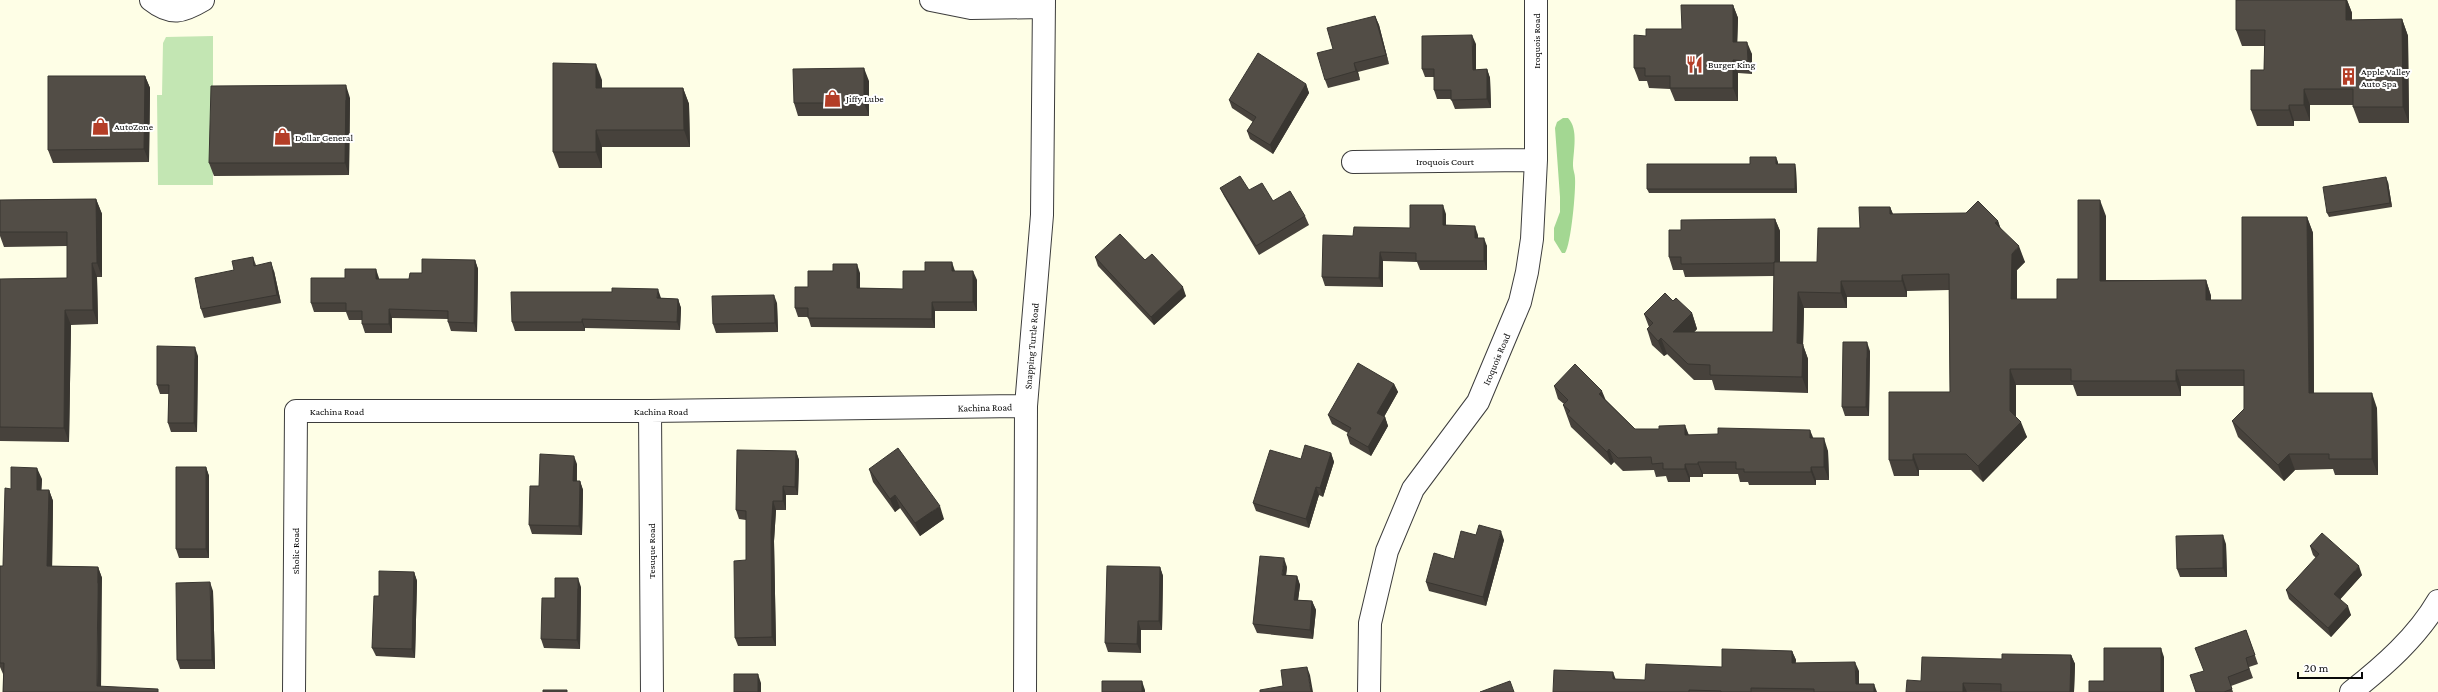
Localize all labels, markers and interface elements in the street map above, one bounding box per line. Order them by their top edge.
street label: Iroquois Road [1531,13,1542,69]
restaurant icon: Burger King [1685,54,1705,74]
place label: Burger King [1708,59,1755,70]
place label: Apple Valley Auto Spa [2361,66,2411,89]
building icon: Apple Valley Auto Spa [2338,67,2358,87]
shop icon: Jiffy Lube [823,88,843,108]
place label: Jiffy Lube [845,93,884,104]
shop icon: AutoZone [91,116,111,136]
place label: AutoZone [114,121,154,132]
shop icon: Dollar General [272,127,292,147]
place label: Dollar General [295,132,353,143]
street label: Iroquois Court [1416,156,1475,167]
street label: Snapping Turtle Road [1022,302,1041,390]
street label: Iroquois Road [1481,331,1513,387]
street label: Kachina Road [958,402,1013,413]
street label: Kachina Road [310,406,365,417]
street label: Kachina Road [634,406,689,417]
street label: Tesuque Road [646,522,657,579]
street label: Sholic Road [290,527,301,574]
scale bar [2298,654,2362,680]
text: 20 m [2304,661,2329,675]

